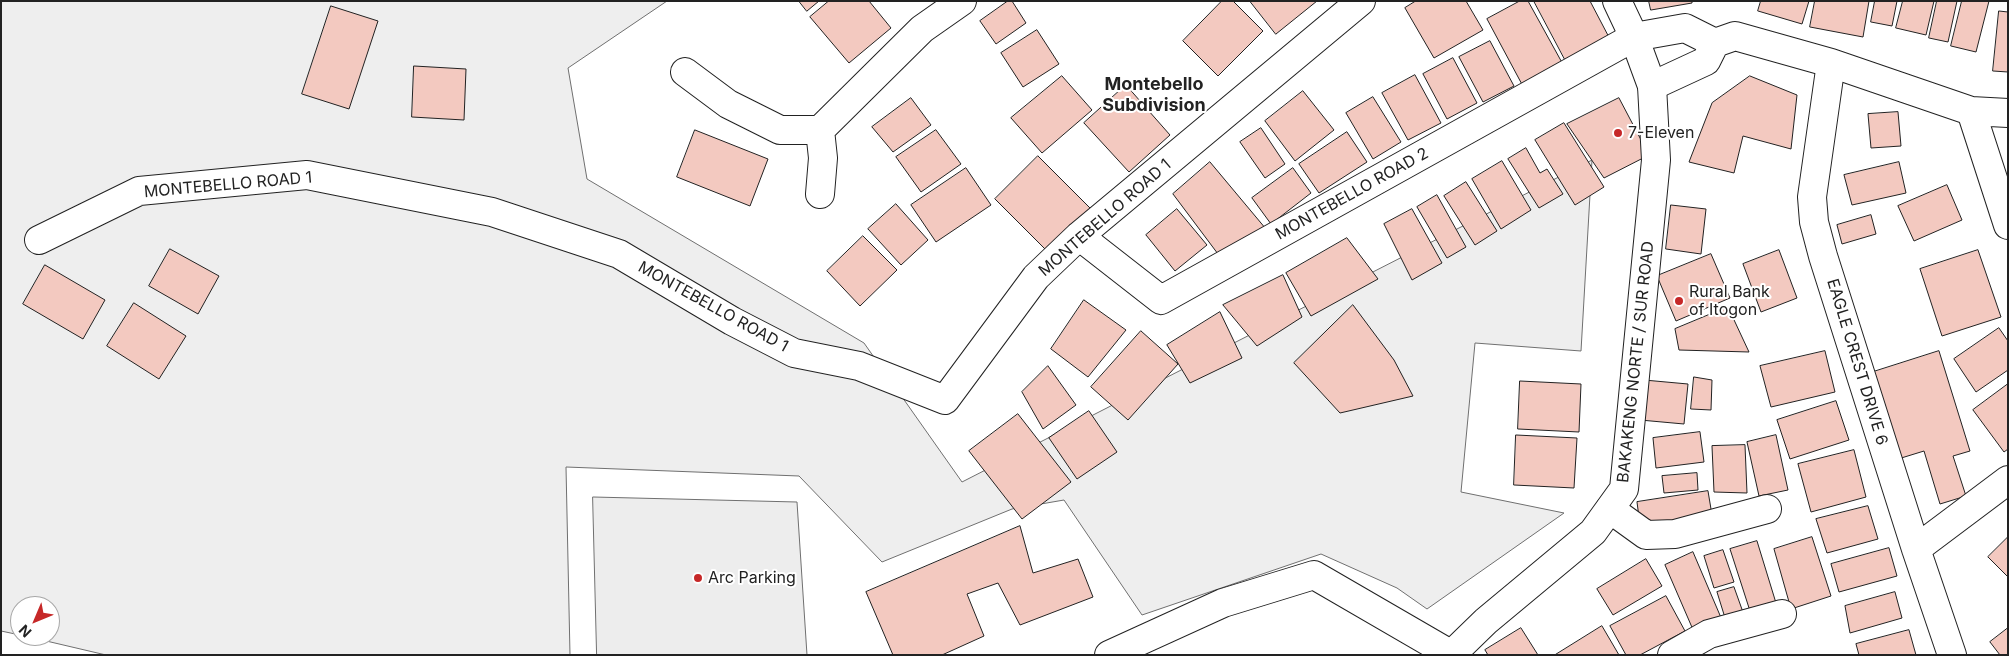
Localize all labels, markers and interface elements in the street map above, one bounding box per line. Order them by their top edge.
district label: Montebello Subdivision [1102,74,1206,116]
place label: 7-Eleven [1628,123,1694,143]
marker: 7-Eleven [1612,127,1624,139]
street label: MONTEBELLO ROAD 2 [1272,144,1432,244]
street label: MONTEBELLO ROAD 1 [1035,155,1175,281]
street label: MONTEBELLO ROAD 1 [143,168,313,202]
street label: BAKAKENG NORTE / SUR ROAD [1614,240,1658,484]
street label: MONTEBELLO ROAD 1 [635,258,791,356]
street label: EAGLE CREST DRIVE 6 [1823,276,1891,448]
place label: Rural Bank of Itogon [1689,282,1770,320]
marker: Rural Bank of Itogon [1673,295,1685,307]
place label: Arc Parking [708,568,796,588]
marker: Arc Parking [692,572,704,584]
north arrow [10,596,60,646]
text: N [15,621,35,641]

